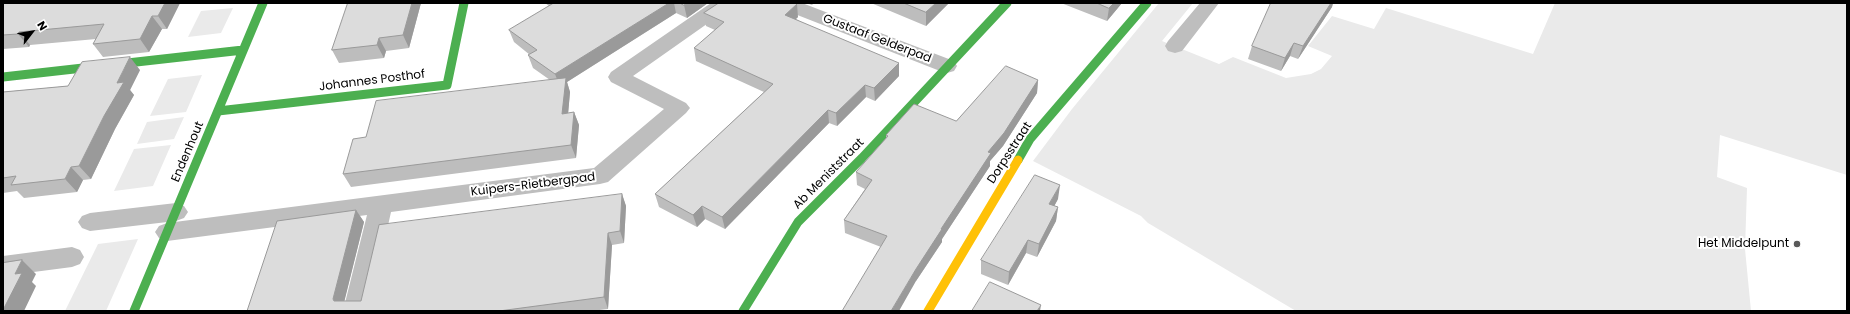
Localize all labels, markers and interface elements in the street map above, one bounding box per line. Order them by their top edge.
north arrow [12,12,52,52]
street label: Gustaaf Gelderpad [821,12,933,66]
text: N [33,18,51,33]
street label: Johannes Posthof [318,67,426,95]
street label: Dorpsstraat [985,119,1035,187]
street label: Endenhout [169,120,207,184]
street label: Ab Meniststraat [791,136,867,212]
street label: Kuipers-Rietbergpad [470,170,596,200]
place label: Het Middelpunt [1698,237,1789,251]
marker: Het Middelpunt [1792,239,1802,249]

